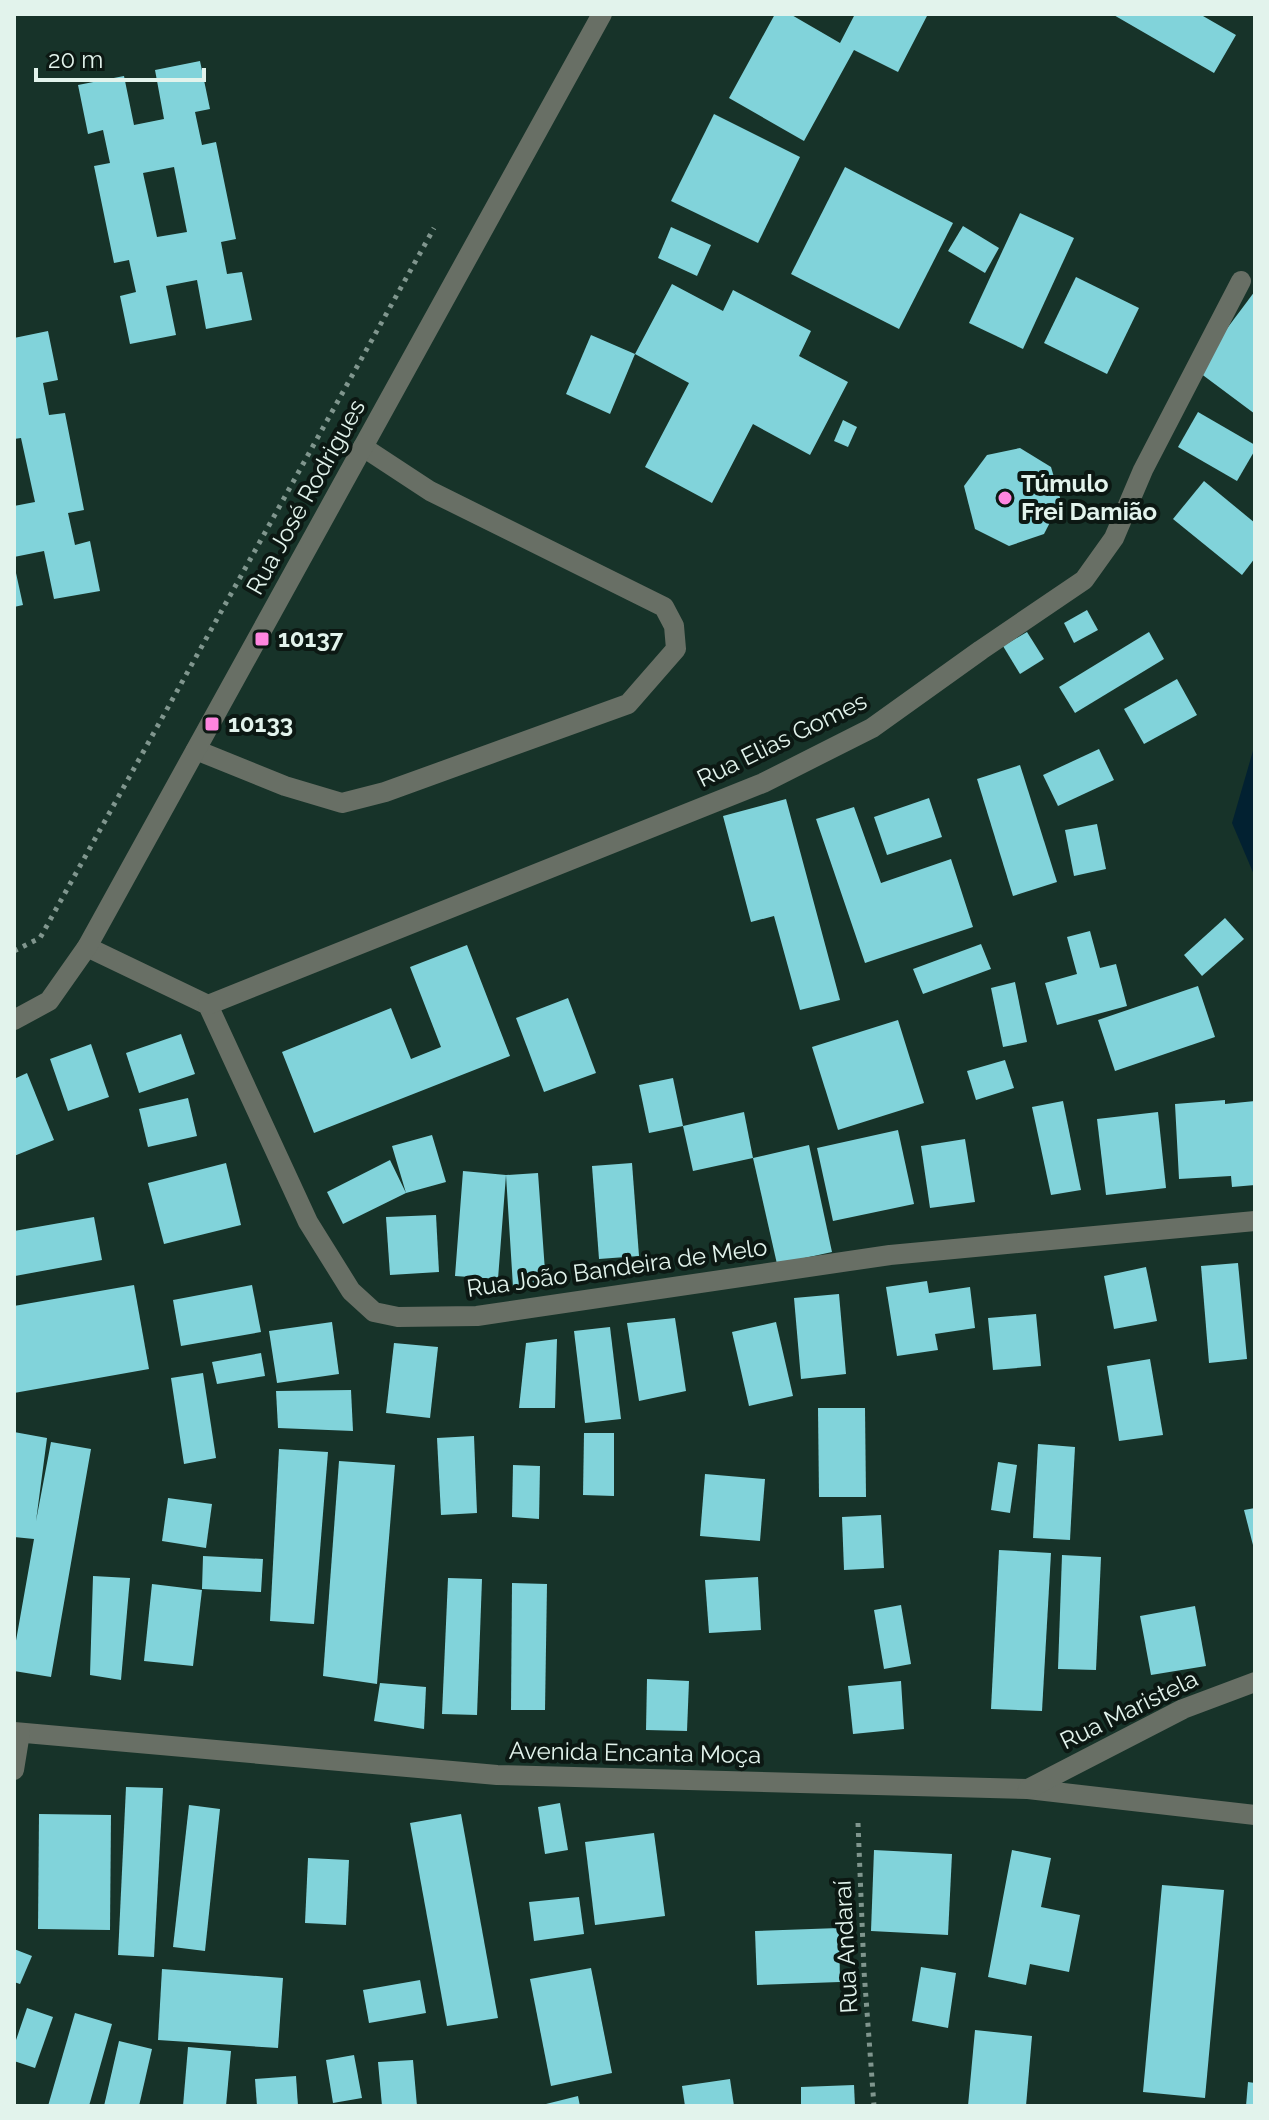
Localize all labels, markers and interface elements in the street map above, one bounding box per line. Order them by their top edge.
scale bar [36,32,204,82]
text: 20 m [48,45,103,74]
street label: Rua José Rodrigues [240,394,371,599]
place label: Túmulo Frei Damião [1021,469,1157,526]
marker: Túmulo Frei Damião [996,489,1014,507]
place label: 10137 [278,624,344,653]
marker: 10137 [253,630,271,648]
street label: Rua Elias Gomes [692,686,871,793]
place label: 10133 [228,709,293,738]
marker: 10133 [203,715,221,733]
street label: Rua João Bandeira de Melo [465,1232,769,1303]
street label: Rua Maristela [1055,1664,1202,1755]
street label: Avenida Encanta Moça [509,1736,761,1769]
street label: Rua Andaraí [827,1879,863,2014]

